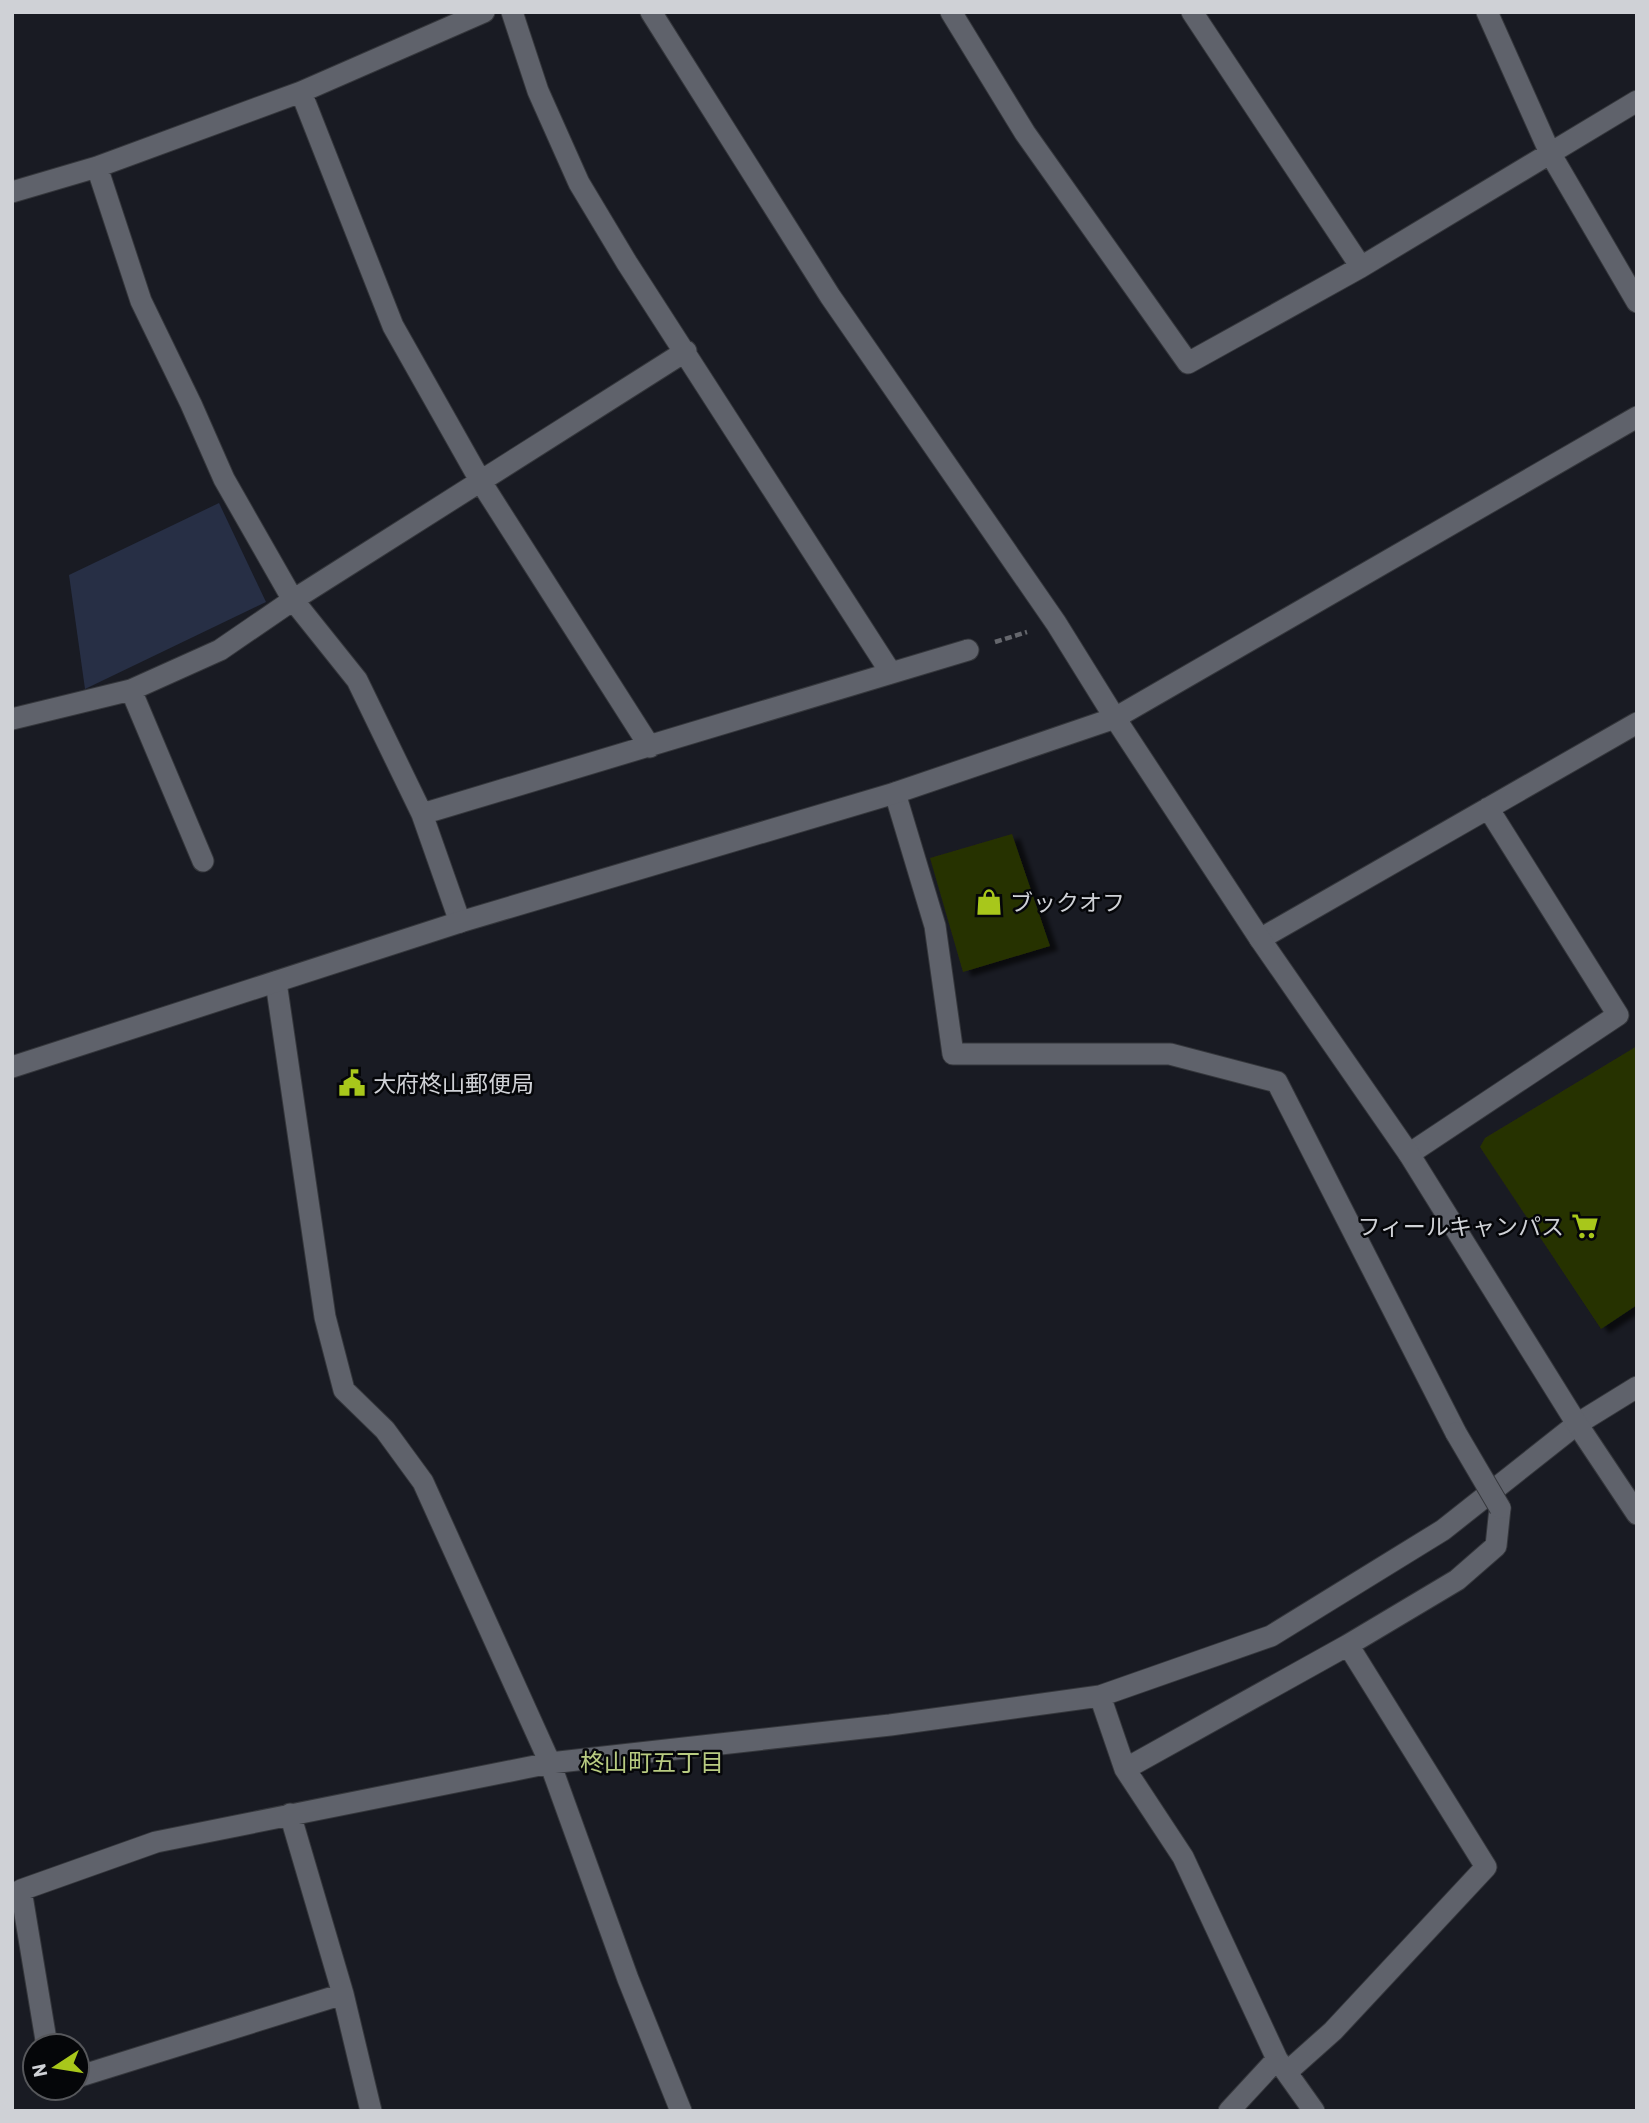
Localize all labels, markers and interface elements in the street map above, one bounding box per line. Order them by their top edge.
shop icon: ブックオフ [974,887,1004,917]
place label: ブックオフ [1010,888,1125,916]
public building icon: 大府柊山郵便局 [337,1068,367,1098]
place label: 大府柊山郵便局 [373,1069,534,1097]
supermarket icon: フィールキャンパス [1570,1211,1600,1241]
place label: フィールキャンパス [1357,1212,1564,1240]
district label: 柊山町五丁目 [580,1747,724,1776]
north arrow [21,2032,91,2102]
text: N [26,2062,51,2079]

